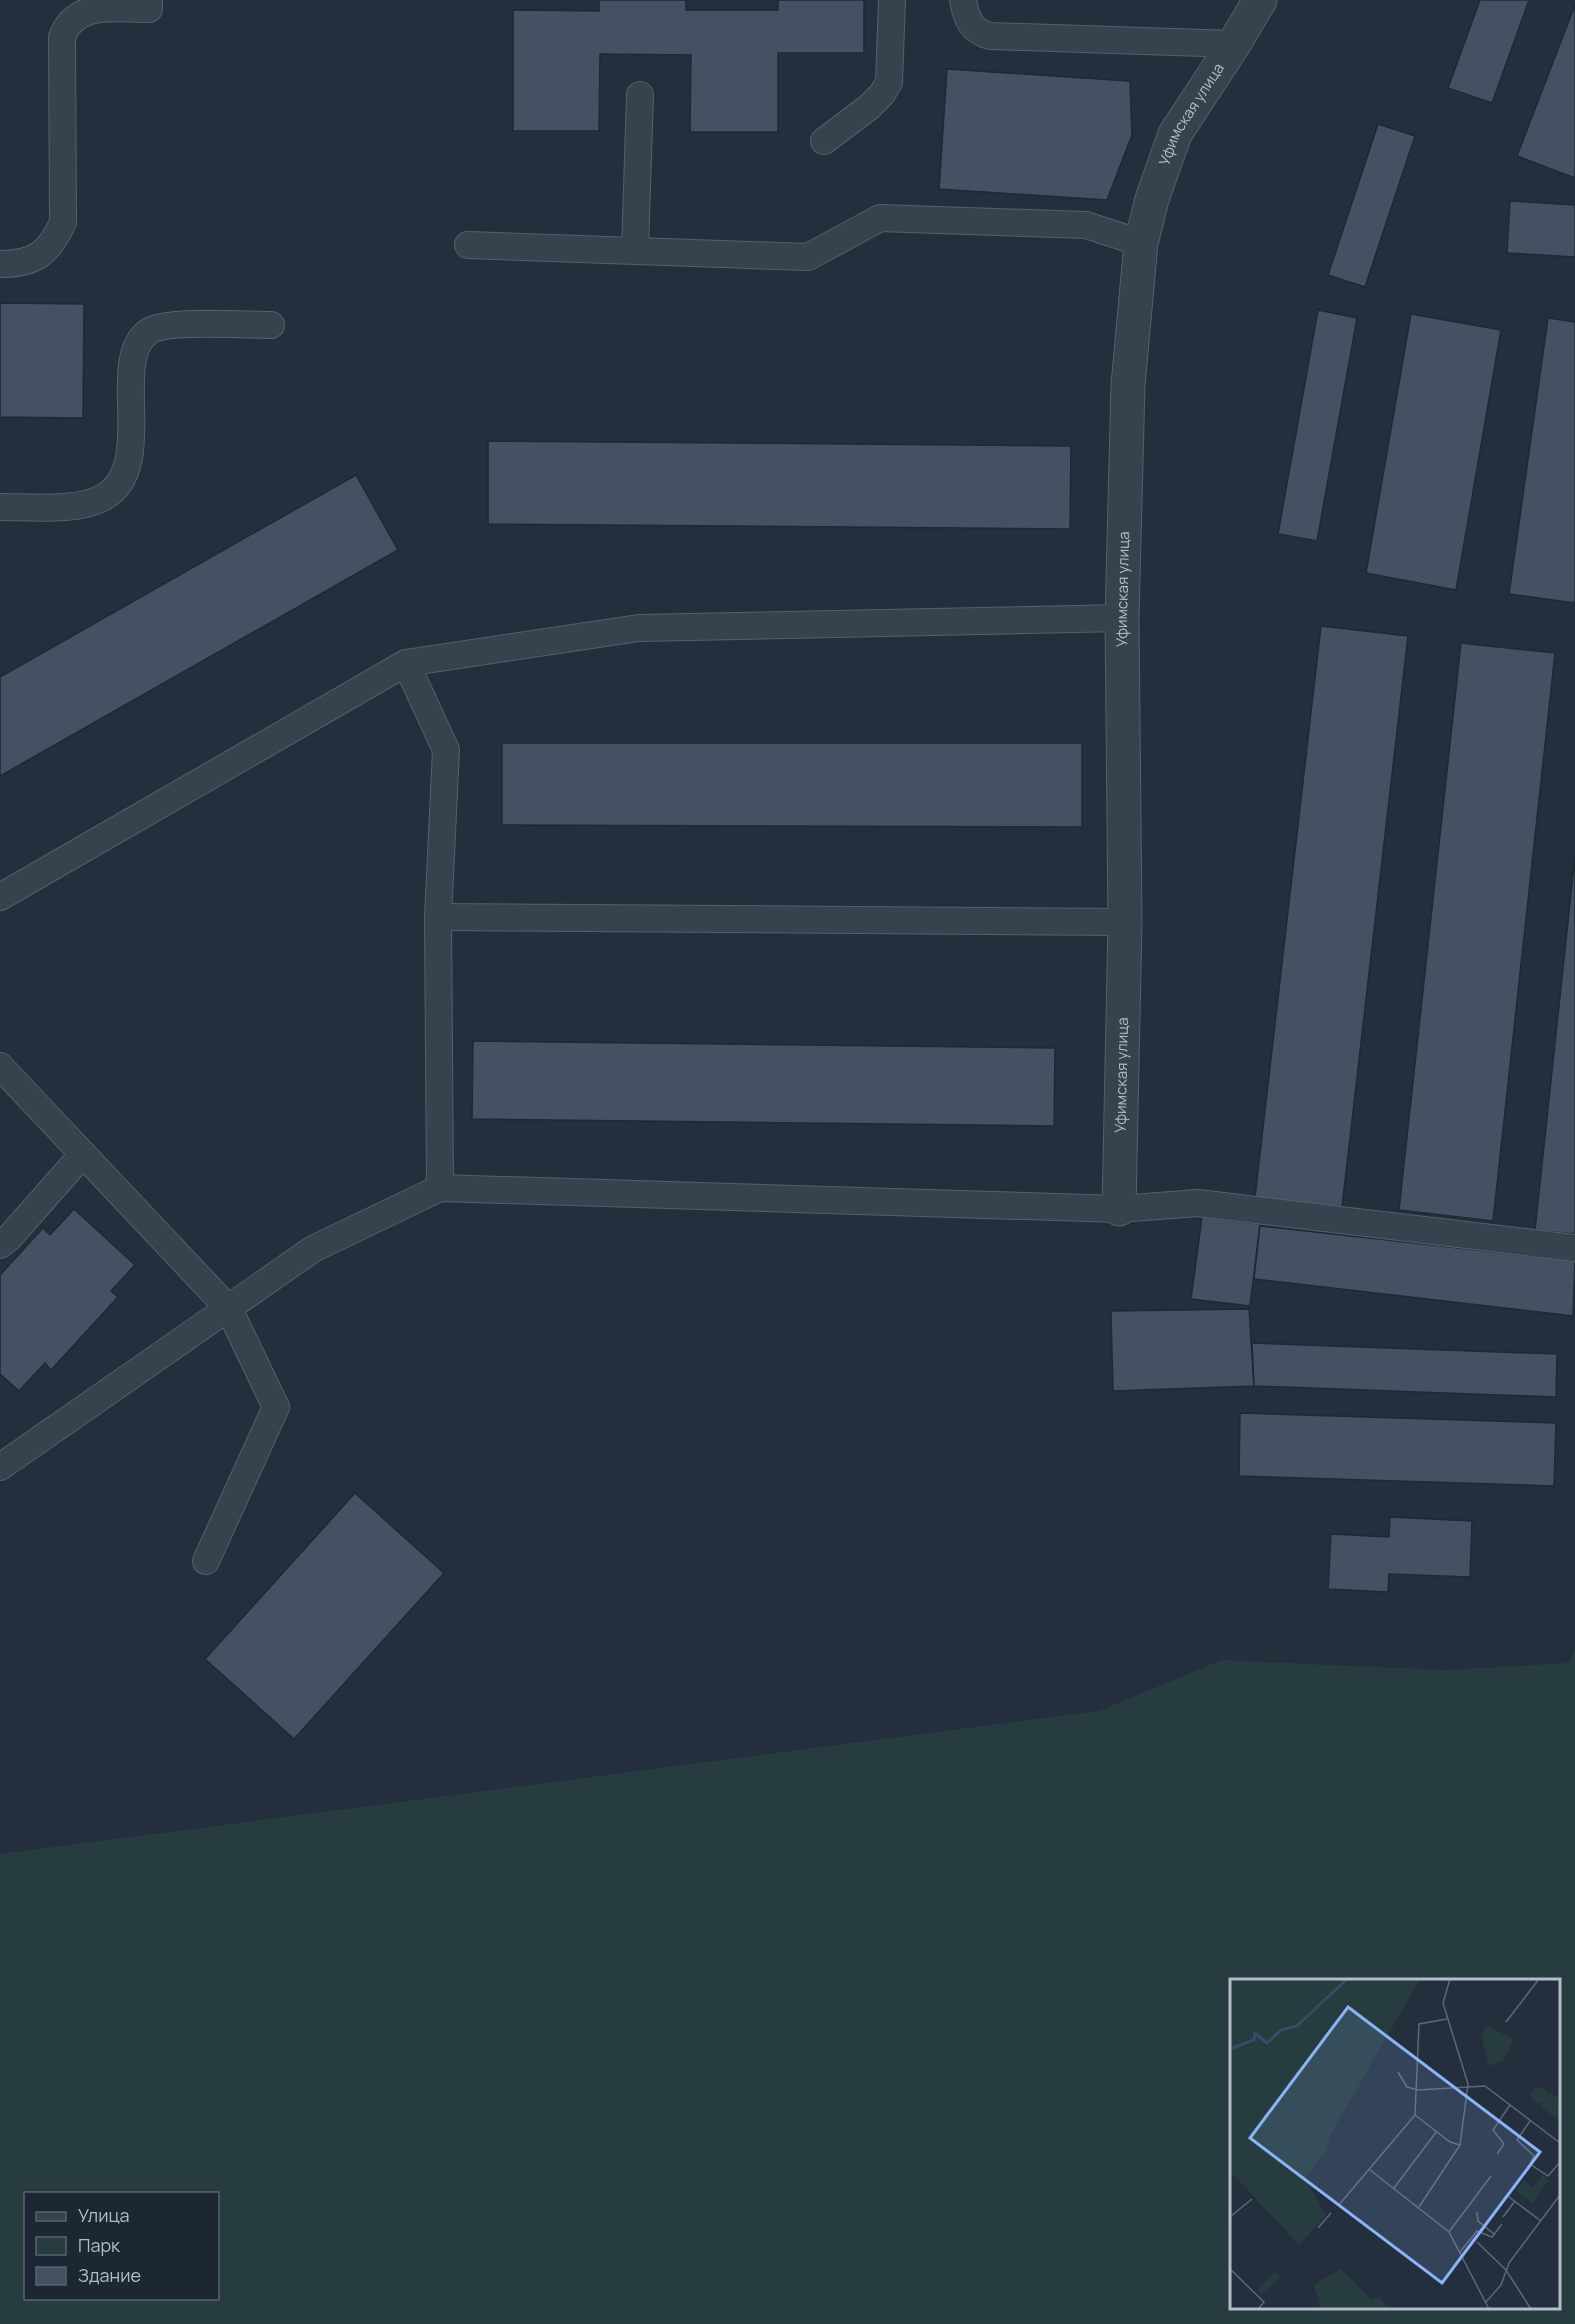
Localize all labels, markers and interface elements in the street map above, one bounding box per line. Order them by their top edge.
street label: Уфимская улица [1154,59,1229,168]
street label: Уфимская улица [1111,531,1134,647]
street label: Уфимская улица [1110,1017,1133,1133]
inset map [1230,1979,1560,2309]
legend [24,2192,219,2300]
text: Улица [78,2203,130,2227]
text: Парк [78,2233,121,2257]
text: Здание [78,2263,141,2287]

